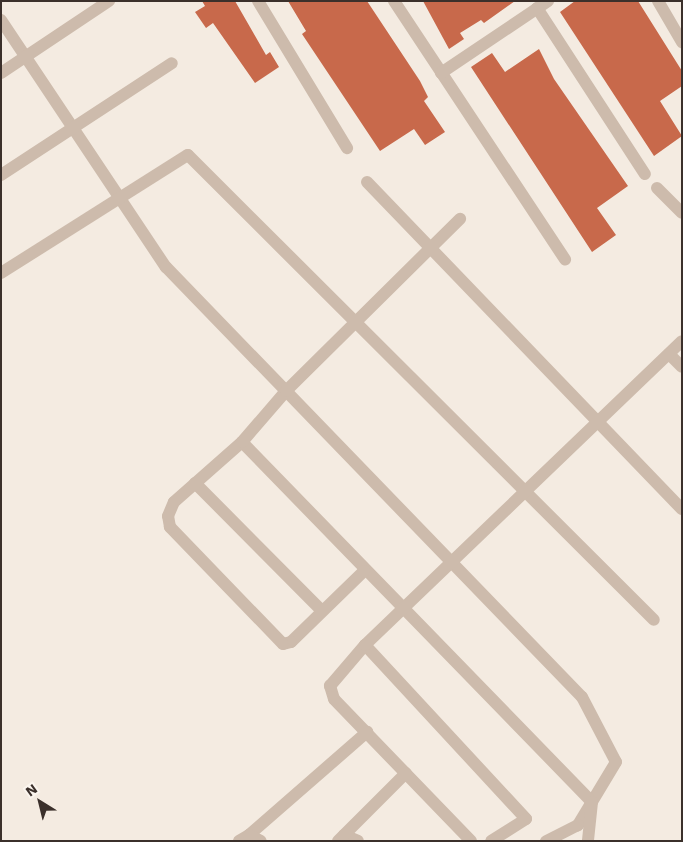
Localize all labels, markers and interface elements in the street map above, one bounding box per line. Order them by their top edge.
north arrow [15,777,65,827]
text: N [22,780,40,799]

